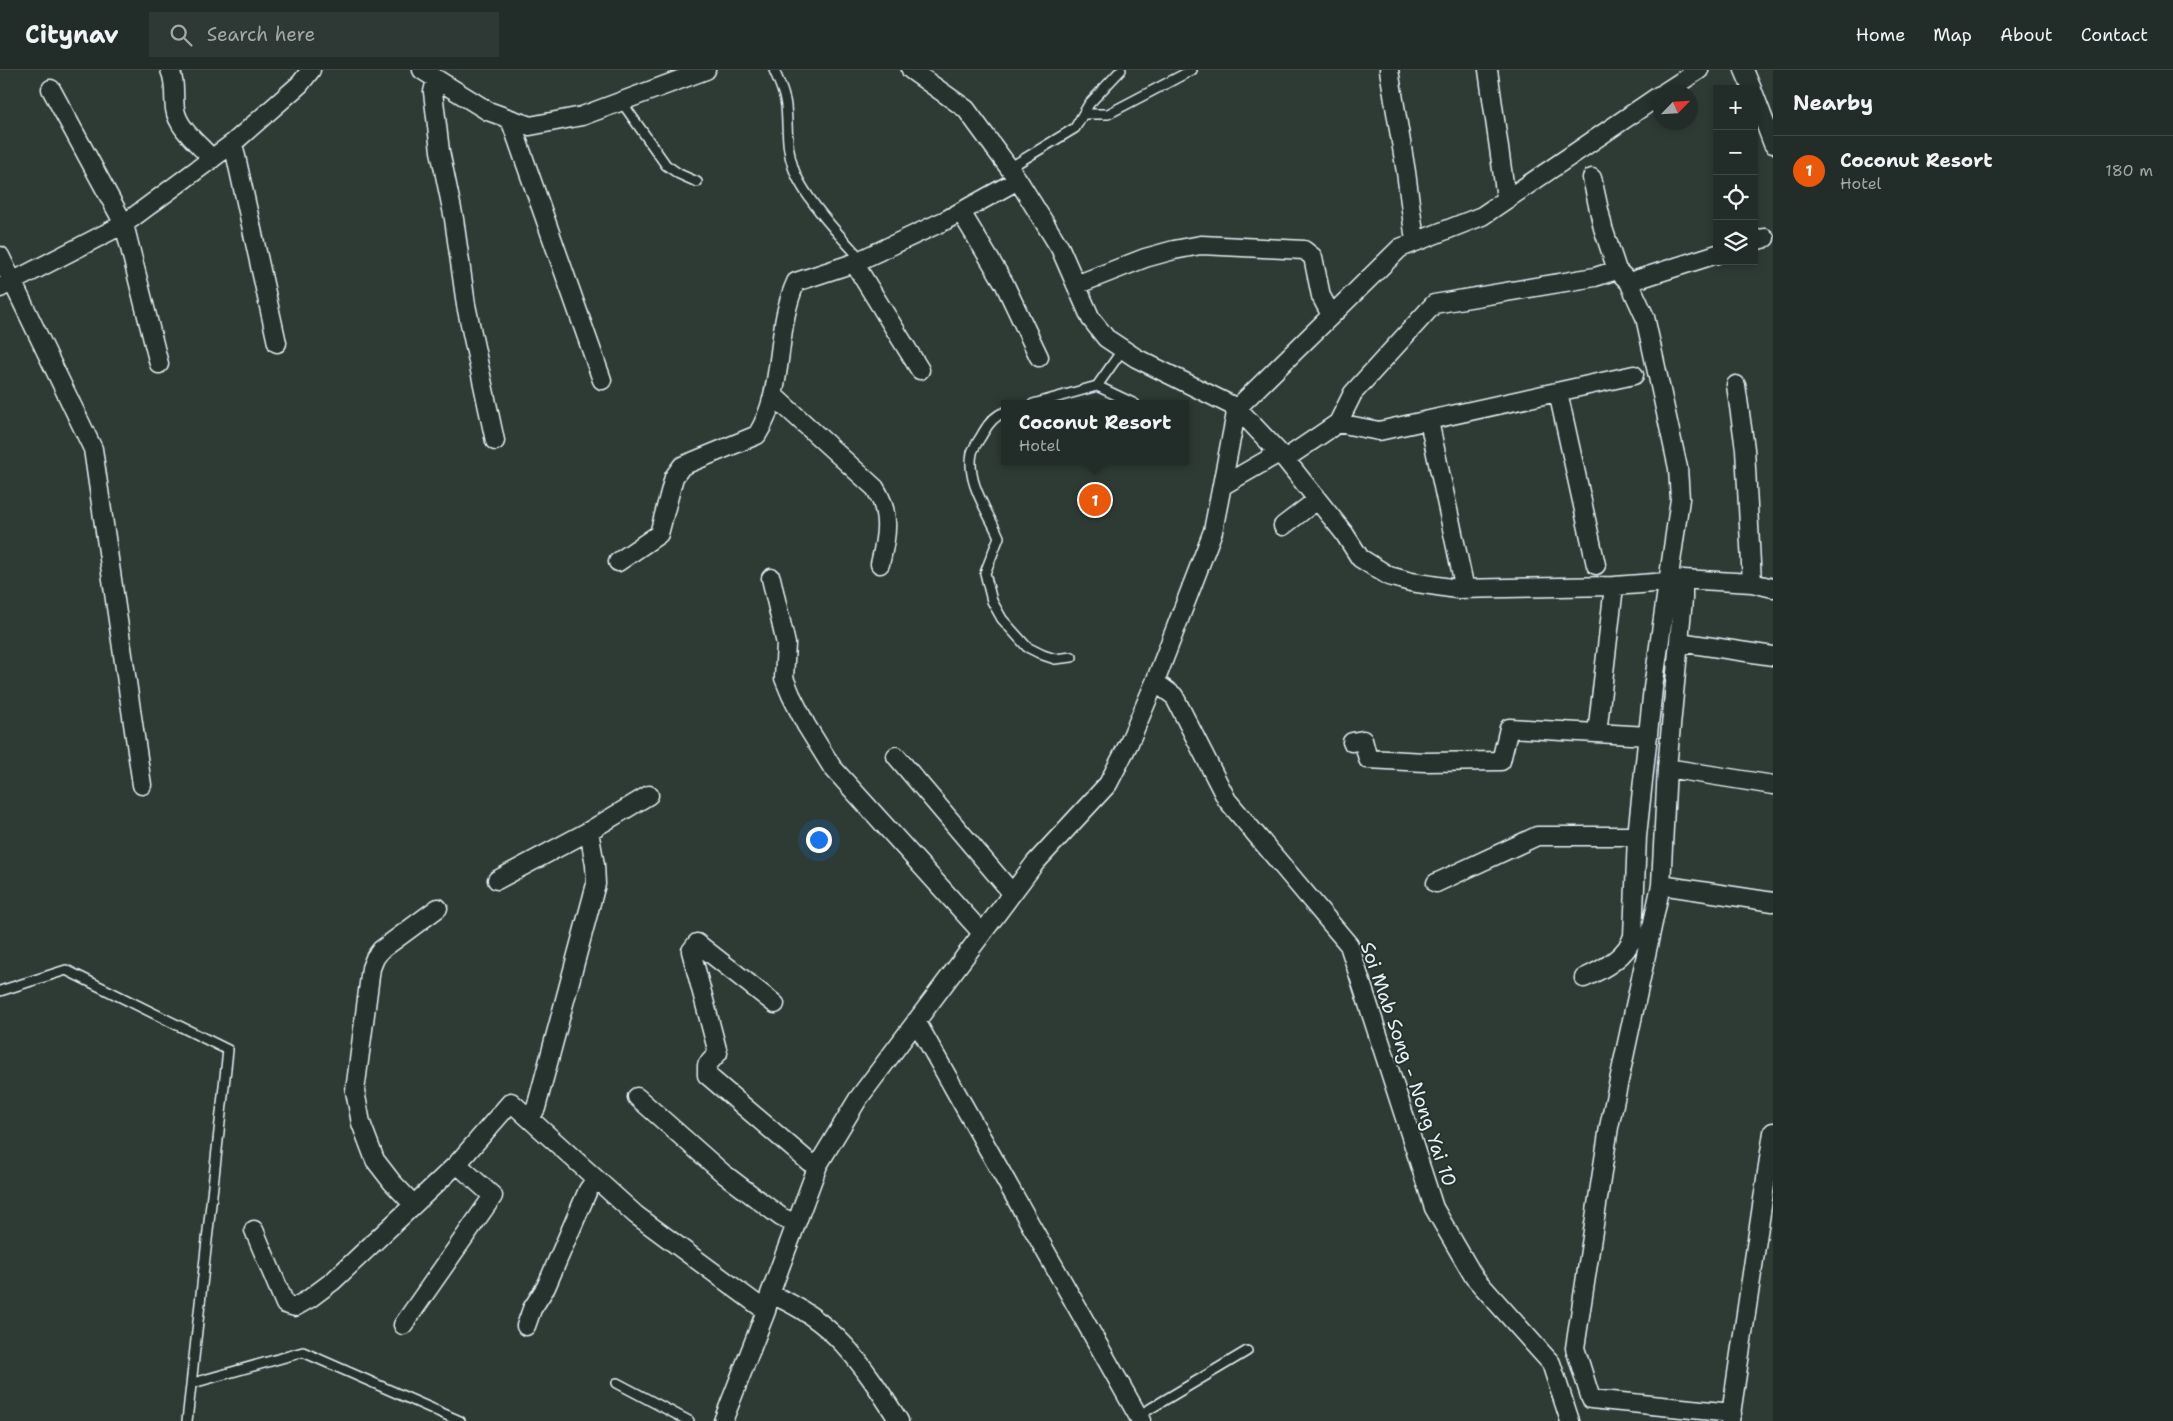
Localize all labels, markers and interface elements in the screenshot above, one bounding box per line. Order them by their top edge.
search box [149,12,499,57]
text: Citynav [25,19,119,51]
icon: search [167,21,195,49]
text: Search here [207,22,315,47]
text: Home [1856,23,1905,47]
text: Map [1933,23,1972,47]
text: About [2000,23,2053,47]
text: Contact [2081,23,2148,47]
north arrow [1653,85,1698,130]
map controls [1713,85,1758,265]
button: + [1713,85,1758,130]
text: Nearby [1793,89,1873,117]
button: − [1713,130,1758,175]
text: Coconut Resort [1840,148,1992,173]
text: 1 [1805,160,1813,181]
text: 180 m [2105,160,2153,181]
text: Hotel [1840,173,1881,194]
button: locate [1713,175,1758,220]
button: layers [1713,220,1758,265]
popup [1001,400,1189,465]
text: Coconut Resort [1019,410,1171,435]
text: Hotel [1019,435,1060,456]
pin: 1 [1079,481,1111,519]
your location [806,827,832,853]
street label: Soi Mab Song - Nong Yai 10 [1355,939,1462,1190]

